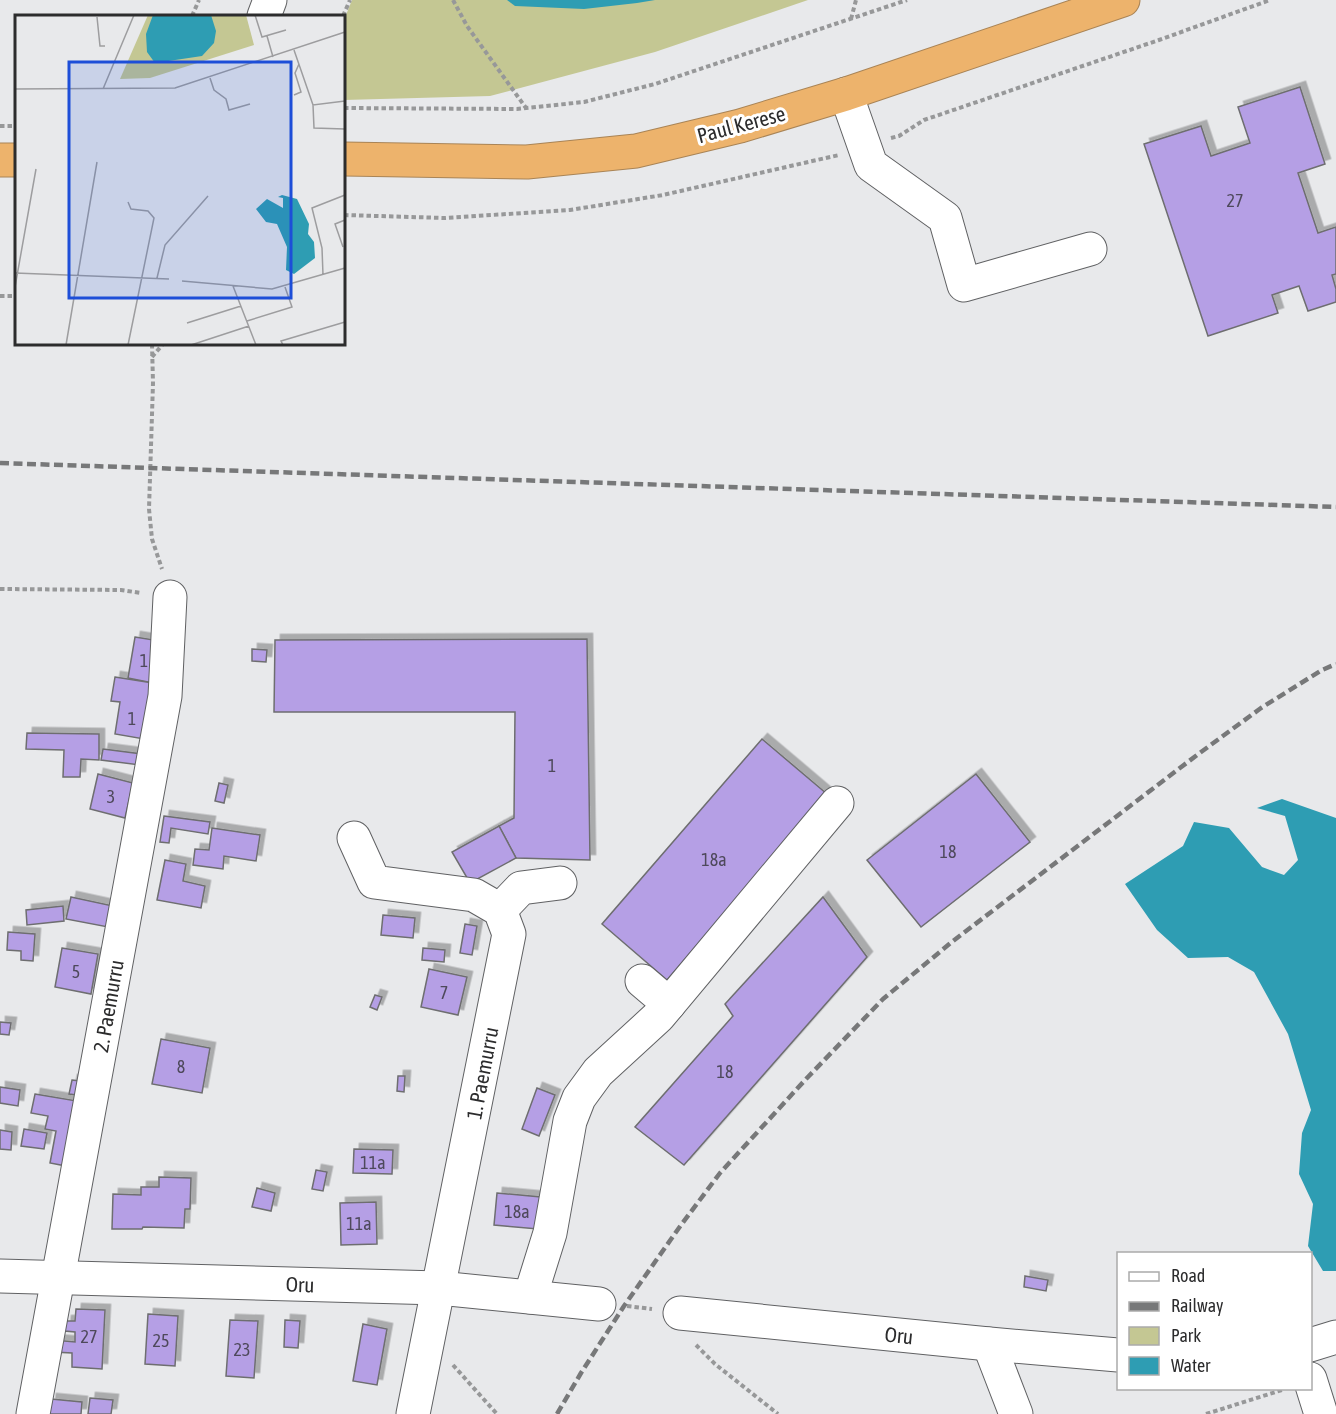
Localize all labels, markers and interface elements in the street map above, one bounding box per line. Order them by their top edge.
inset map [15,15,345,345]
street label: Paul Kerese [694,101,788,147]
house number: 27 [1227,190,1243,211]
house number: 1 [140,650,148,671]
house number: 1 [128,708,136,729]
house number: 1 [548,755,556,776]
house number: 3 [107,786,115,807]
house number: 18 [940,841,956,862]
house number: 18a [701,849,727,870]
street label: 2. Paemurru [88,958,128,1054]
house number: 5 [72,961,80,982]
house number: 7 [440,982,448,1003]
street label: 1. Paemurru [461,1025,503,1121]
house number: 8 [177,1056,185,1077]
house number: 18 [717,1061,733,1082]
house number: 11a [360,1152,386,1173]
house number: 18a [504,1201,530,1222]
house number: 11a [346,1213,372,1234]
legend [1117,1252,1312,1390]
text: Road [1171,1265,1205,1286]
street label: Oru [285,1272,315,1296]
text: Railway [1171,1295,1223,1316]
street label: Oru [884,1322,914,1348]
text: Park [1171,1325,1201,1346]
house number: 27 [81,1326,97,1347]
house number: 25 [153,1330,169,1351]
house number: 23 [234,1339,250,1360]
text: Water [1171,1355,1211,1376]

